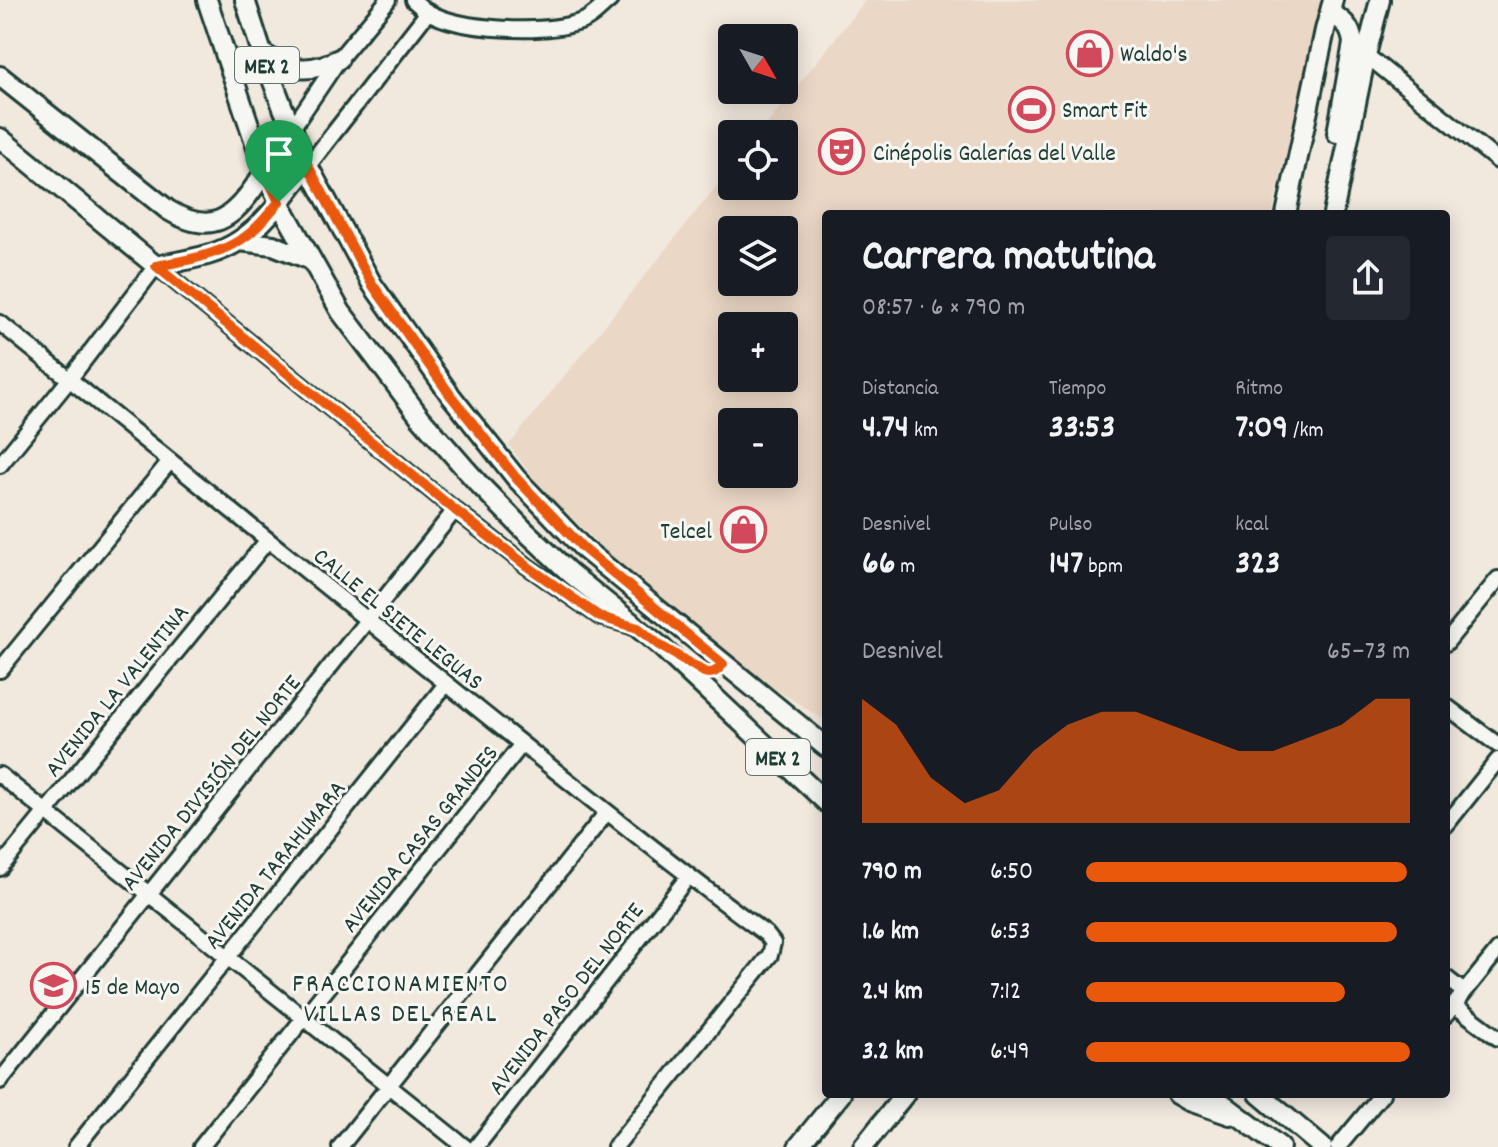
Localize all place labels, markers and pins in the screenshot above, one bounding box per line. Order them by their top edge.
shop icon: Waldo's [1065,29,1113,77]
place label: Waldo's [1120,39,1188,73]
sports icon: Smart Fit [1007,85,1055,133]
place label: Smart Fit [1062,95,1148,129]
pin [245,120,313,202]
theatre icon: Cinépolis Galerías del Valle [818,128,866,176]
place label: Cinépolis Galerías del Valle [873,138,1116,172]
shop icon: Telcel [719,506,767,554]
place label: Telcel [660,516,712,550]
school or university icon: 15 de Mayo [30,962,78,1010]
place label: 15 de Mayo [85,972,180,1006]

